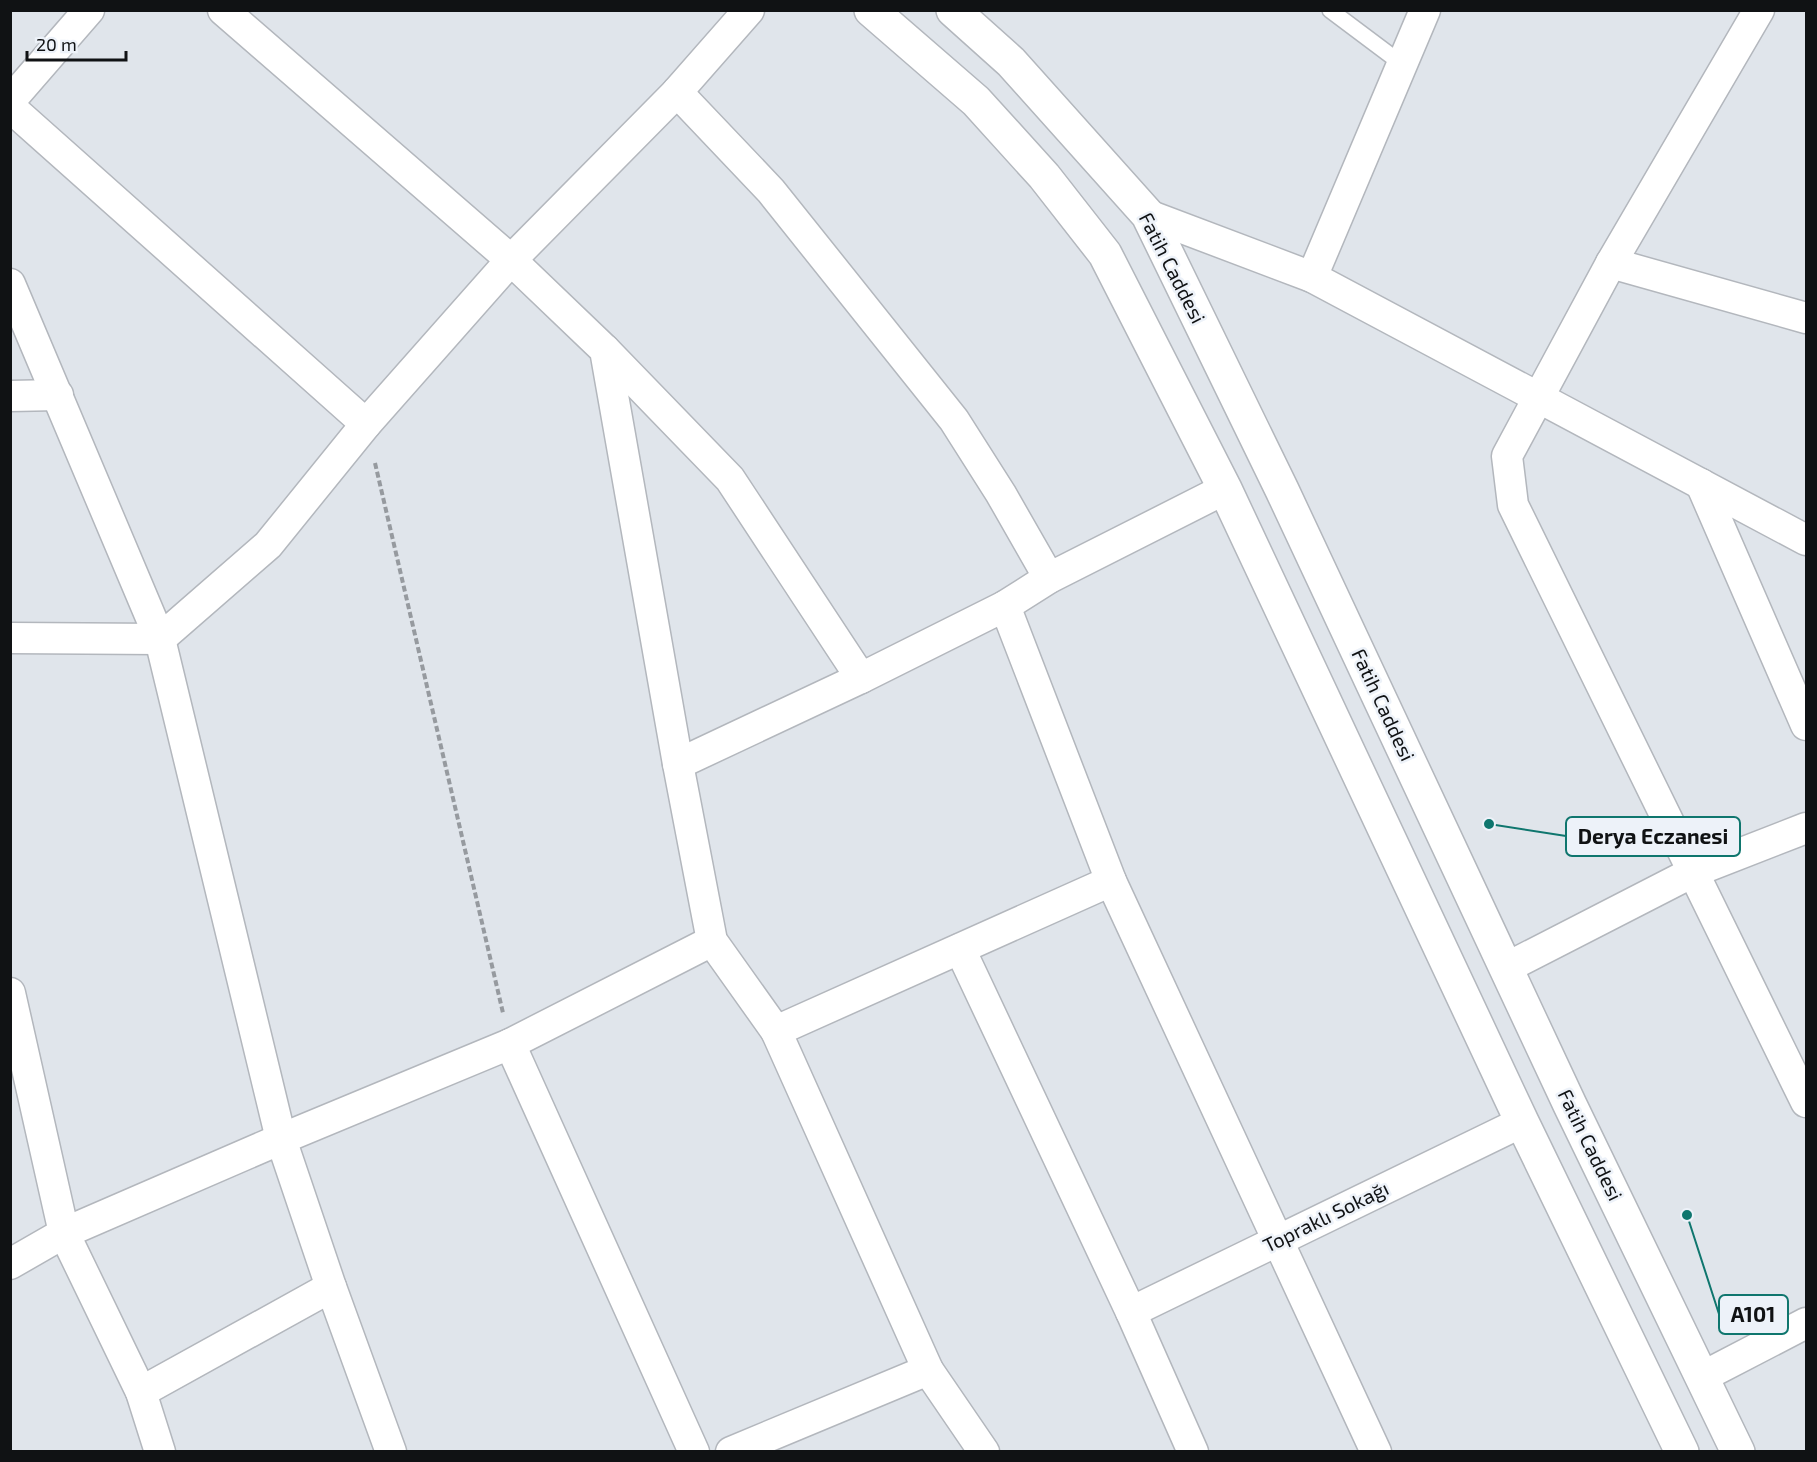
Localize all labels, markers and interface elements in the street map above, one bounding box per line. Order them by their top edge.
scale bar [27,24,126,62]
text: 20 m [36,33,77,55]
street label: Fatih Caddesi [1135,208,1211,327]
street label: Fatih Caddesi [1347,645,1420,765]
callout: Derya Eczanesi [1566,817,1740,856]
text: Derya Eczanesi [1578,823,1728,849]
street label: Fatih Caddesi [1554,1085,1628,1204]
street label: Topraklı Sokağı [1259,1175,1392,1257]
callout: A101 [1719,1295,1788,1334]
text: A101 [1731,1301,1775,1326]

